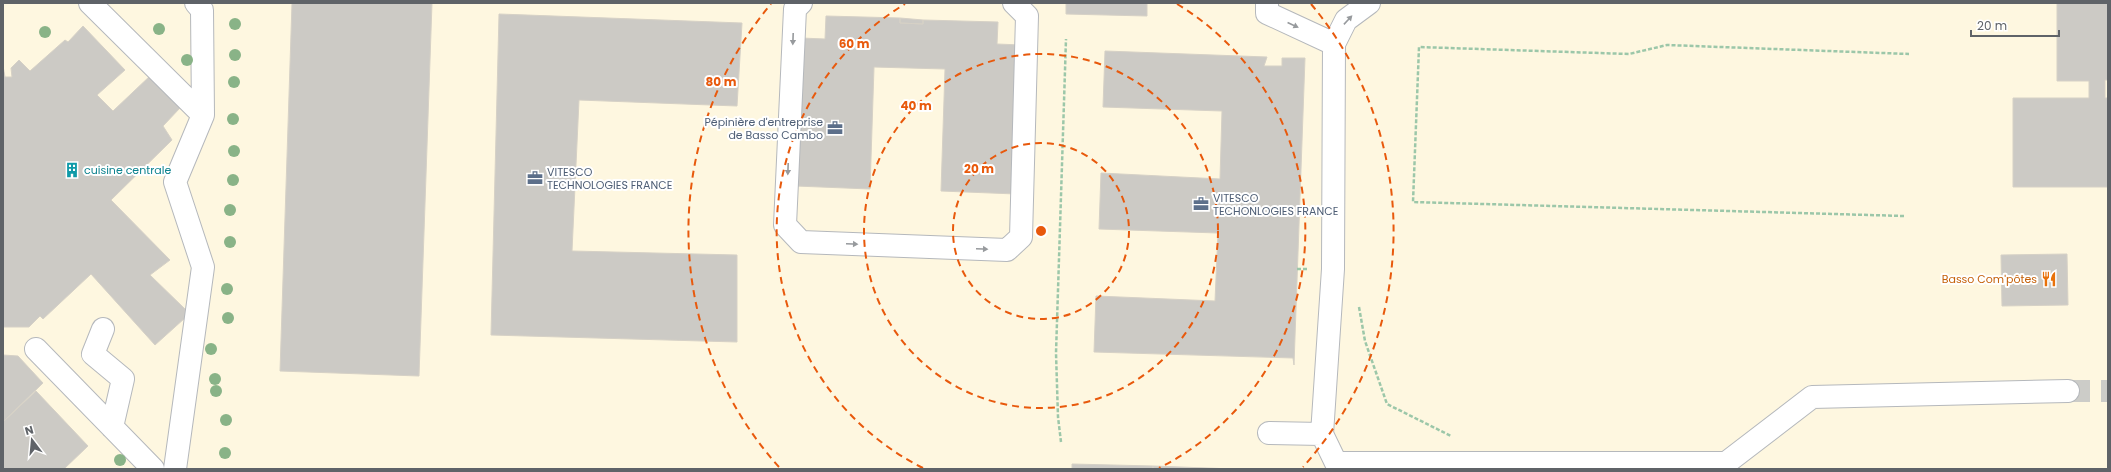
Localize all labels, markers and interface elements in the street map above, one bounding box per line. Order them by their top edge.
scale bar [1971,12,2059,38]
one-way arrow [1343,15,1352,25]
text: 20 m [1977,17,2007,34]
one-way arrow [1288,22,1299,28]
one-way arrow [790,33,797,45]
text: 60 m [839,35,870,52]
text: 80 m [706,73,737,90]
text: 40 m [900,97,932,114]
place label: Pépinière d'entreprise de Basso Cambo [704,114,823,143]
office icon: Pépinière d'entreprise de Basso Cambo [826,119,844,137]
text: 20 m [964,160,994,177]
building icon: cuisine centrale [63,161,81,179]
place label: cuisine centrale [84,162,171,178]
one-way arrow [784,163,791,175]
place label: VITESCO TECHNOLOGIES FRANCE [547,164,672,193]
office icon: VITESCO TECHNOLOGIES FRANCE [526,169,544,187]
place label: VITESCO TECHONLOGIES FRANCE [1213,190,1338,219]
office icon: VITESCO TECHONLOGIES FRANCE [1192,195,1210,213]
centre of rings [1034,224,1048,238]
one-way arrow [846,240,858,247]
one-way arrow [976,246,989,252]
restaurant icon: Basso Com'pôtes [2040,270,2058,288]
place label: Basso Com'pôtes [1942,271,2037,287]
north arrow [12,420,52,460]
text: N [23,422,35,439]

